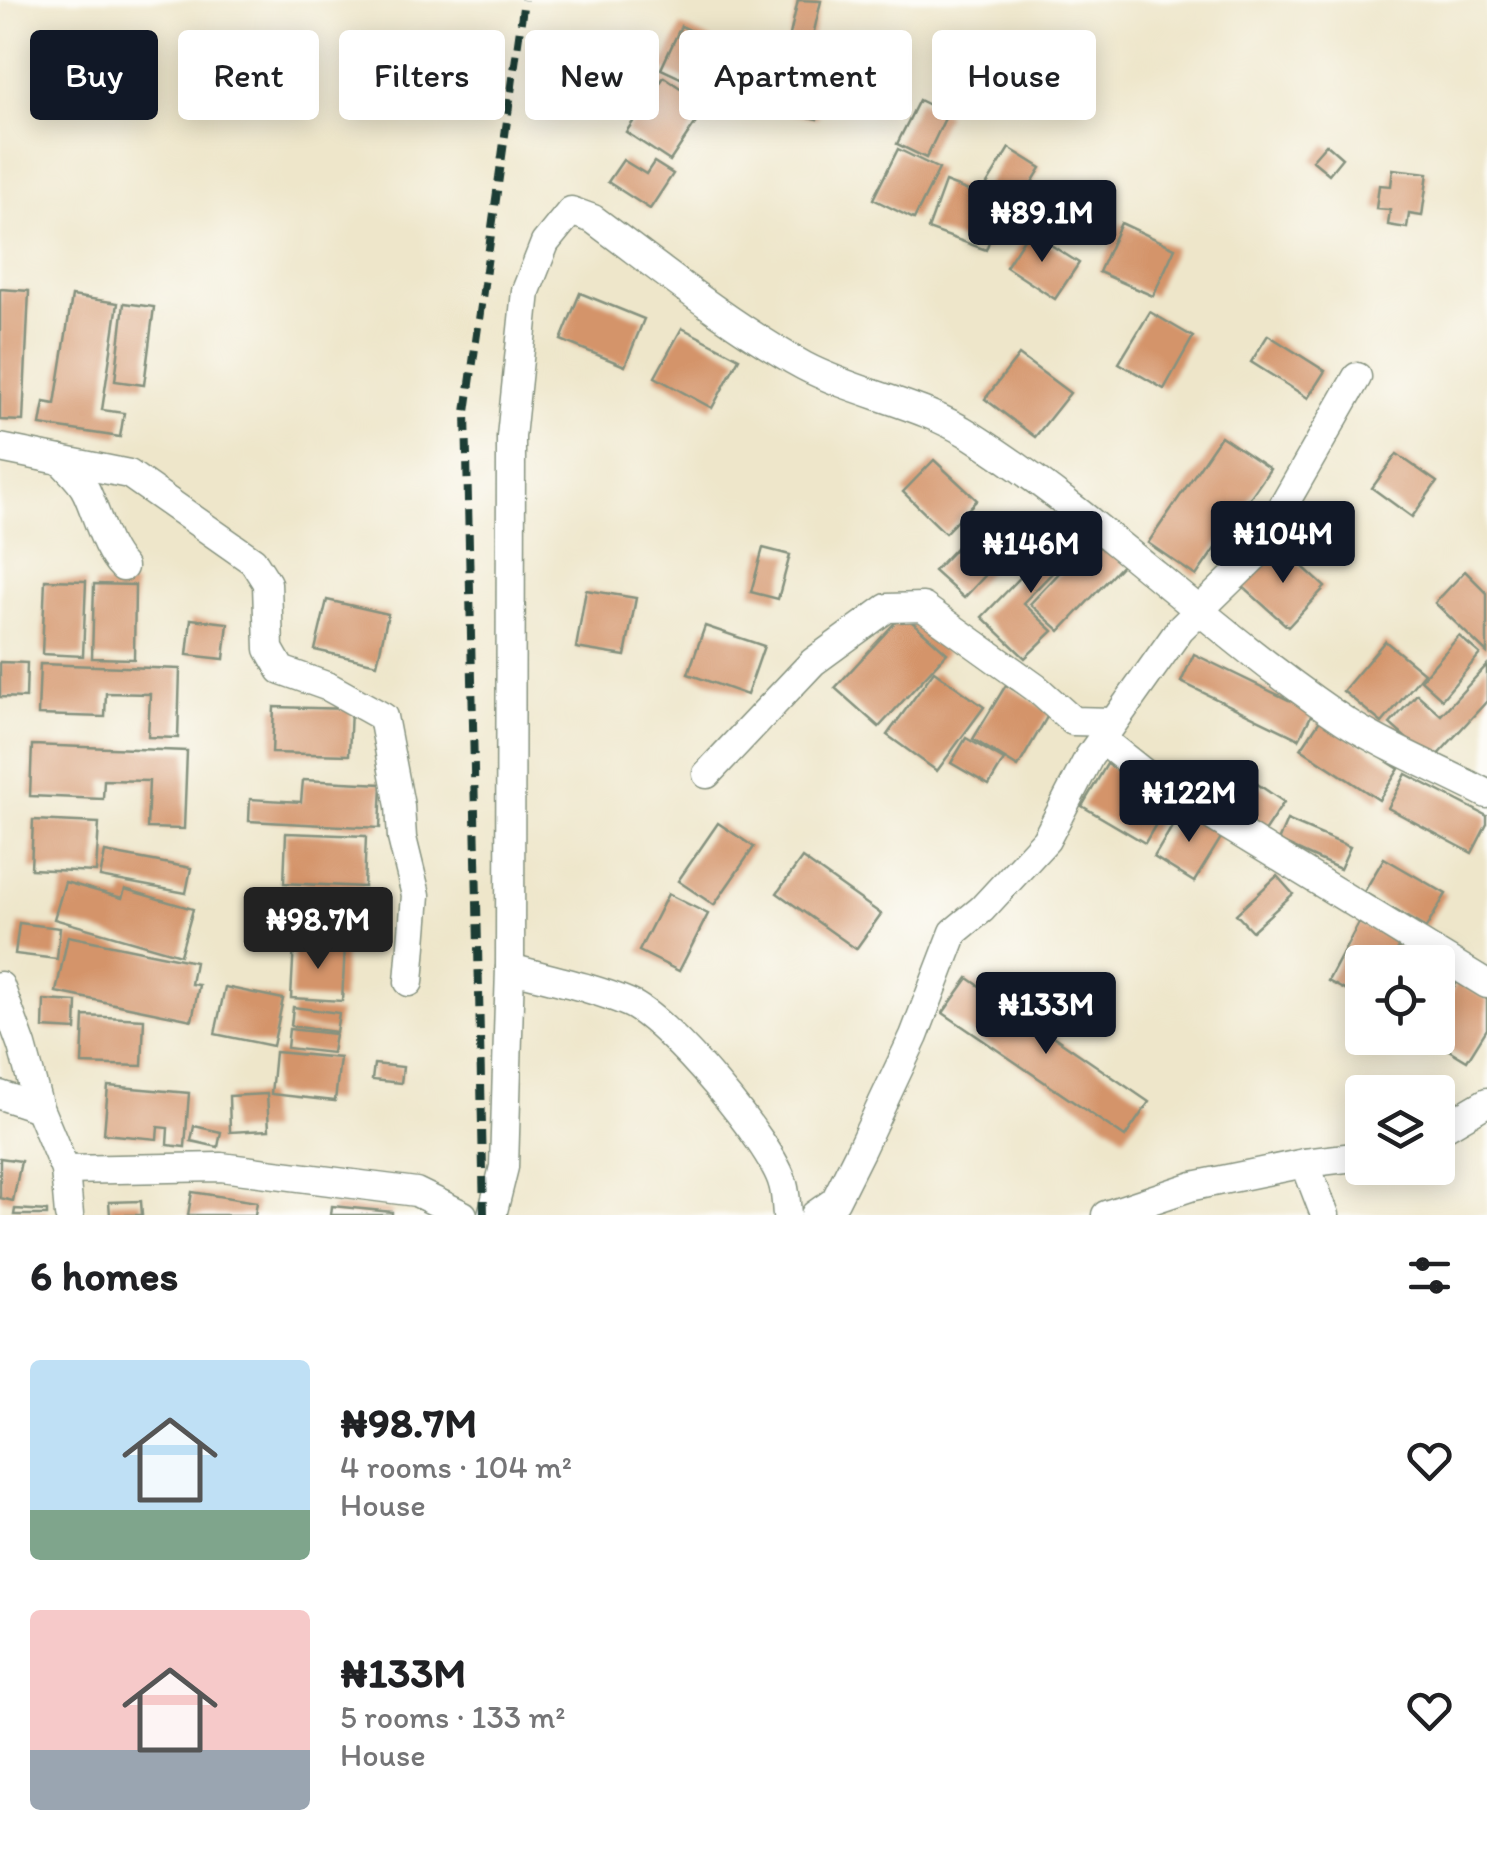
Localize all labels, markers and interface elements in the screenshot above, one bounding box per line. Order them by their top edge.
chip: Buy [30,30,158,120]
chip: Rent [178,30,319,120]
chip: Filters [339,30,505,120]
chip: New [525,30,659,120]
chip: Apartment [679,30,912,120]
chip: House [932,30,1096,120]
pin: ₦89.1M [961,180,1123,265]
text: ₦89.1M [990,193,1094,231]
pin: ₦104M [1213,501,1353,586]
pin: ₦146M [961,511,1101,596]
text: ₦104M [1233,514,1333,552]
text: ₦146M [982,524,1080,562]
pin: ₦122M [1119,760,1259,845]
text: ₦122M [1141,773,1237,811]
pin: ₦98.7M [237,887,399,972]
text: ₦98.7M [266,900,370,938]
map controls [1345,945,1455,1185]
button: locate [1345,945,1455,1055]
pin: ₦133M [976,972,1116,1057]
text: ₦133M [998,985,1094,1023]
button: layers [1345,1075,1455,1185]
icon: filters [1402,1248,1457,1303]
text: 6 homes [30,1250,178,1301]
text: ₦98.7M [340,1397,477,1448]
icon: home [110,1400,230,1520]
icon: heart [1402,1433,1457,1488]
text: 4 rooms · 104 m² [340,1448,572,1486]
text: House [340,1486,426,1524]
text: ₦133M [340,1647,466,1698]
icon: home [110,1650,230,1770]
icon: heart [1402,1683,1457,1738]
text: 5 rooms · 133 m² [340,1698,565,1736]
text: House [340,1736,426,1774]

